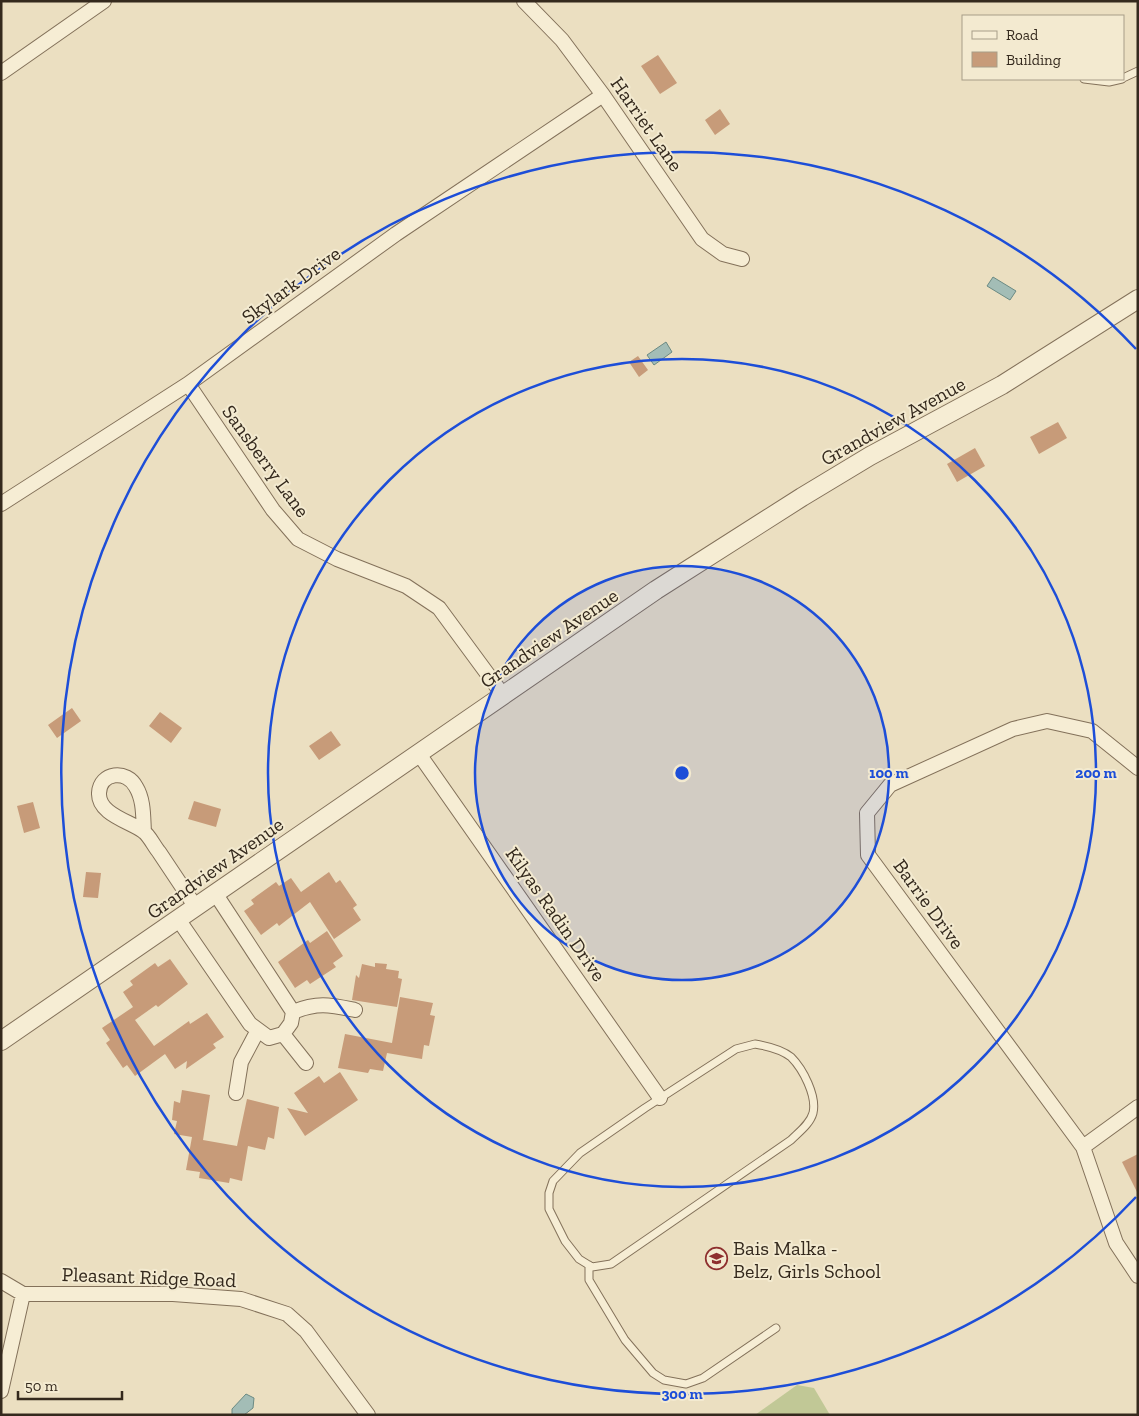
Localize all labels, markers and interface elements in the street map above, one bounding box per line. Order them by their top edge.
legend [962,15,1124,80]
text: Road [1006,26,1039,44]
text: Building [1006,51,1061,69]
street label: Harriet Lane [606,72,688,176]
street label: Skylark Drive [237,241,345,329]
street label: Grandview Avenue [817,371,969,471]
street label: Sansberry Lane [217,400,315,522]
street label: Grandview Avenue [475,583,623,693]
centre of rings [673,764,691,782]
text: 100 m [869,764,909,782]
text: 200 m [1075,764,1117,782]
street label: Grandview Avenue [142,812,288,924]
street label: Kilyas Radin Drive [501,842,611,986]
street label: Barrie Drive [888,854,970,954]
place label: Bais Malka - Belz, Girls School [733,1236,881,1283]
school or university icon: Bais Malka - Belz, Girls School [705,1247,729,1271]
street label: Pleasant Ridge Road [61,1262,237,1292]
scale bar [18,1368,121,1400]
text: 50 m [25,1377,58,1395]
text: 300 m [661,1385,703,1403]

